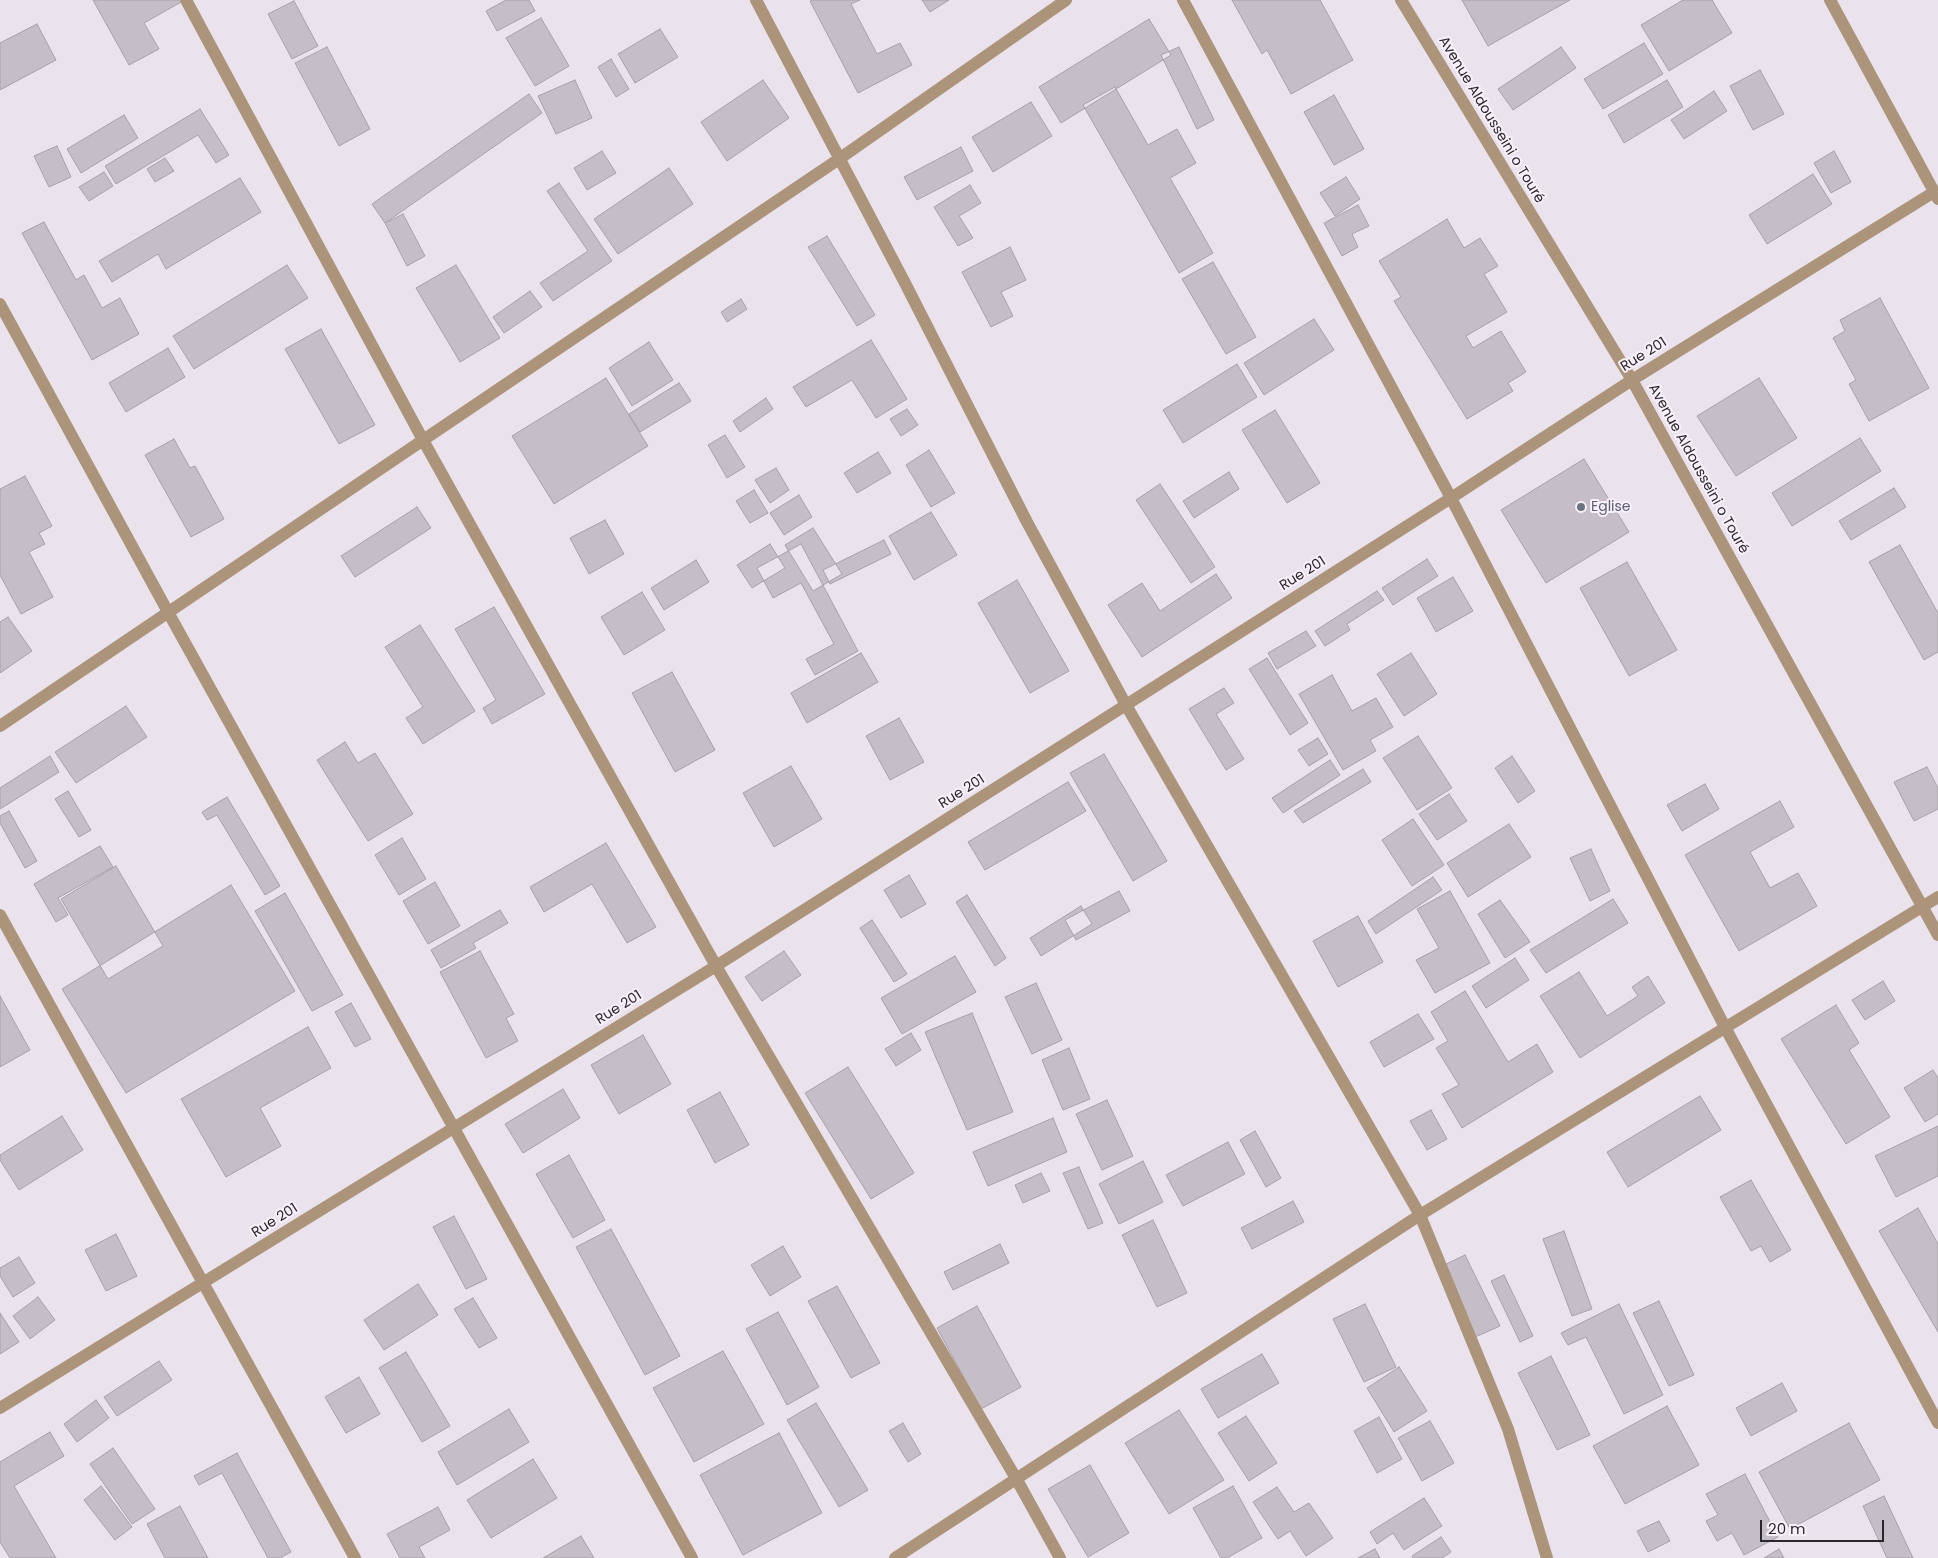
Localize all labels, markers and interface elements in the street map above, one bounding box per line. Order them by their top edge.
street label: Avenue Aldousseini o Touré [1434,34,1548,206]
street label: Rue 201 [1618,334,1670,376]
street label: Avenue Aldousseini o Touré [1644,381,1752,557]
place label: Eglise [1591,499,1631,515]
marker: Eglise [1575,501,1587,513]
street label: Rue 201 [1277,553,1329,595]
street label: Rue 201 [936,771,988,813]
street label: Rue 201 [593,987,645,1029]
street label: Rue 201 [249,1200,301,1242]
scale bar [1763,1510,1887,1542]
text: 20 m [1768,1518,1806,1539]

